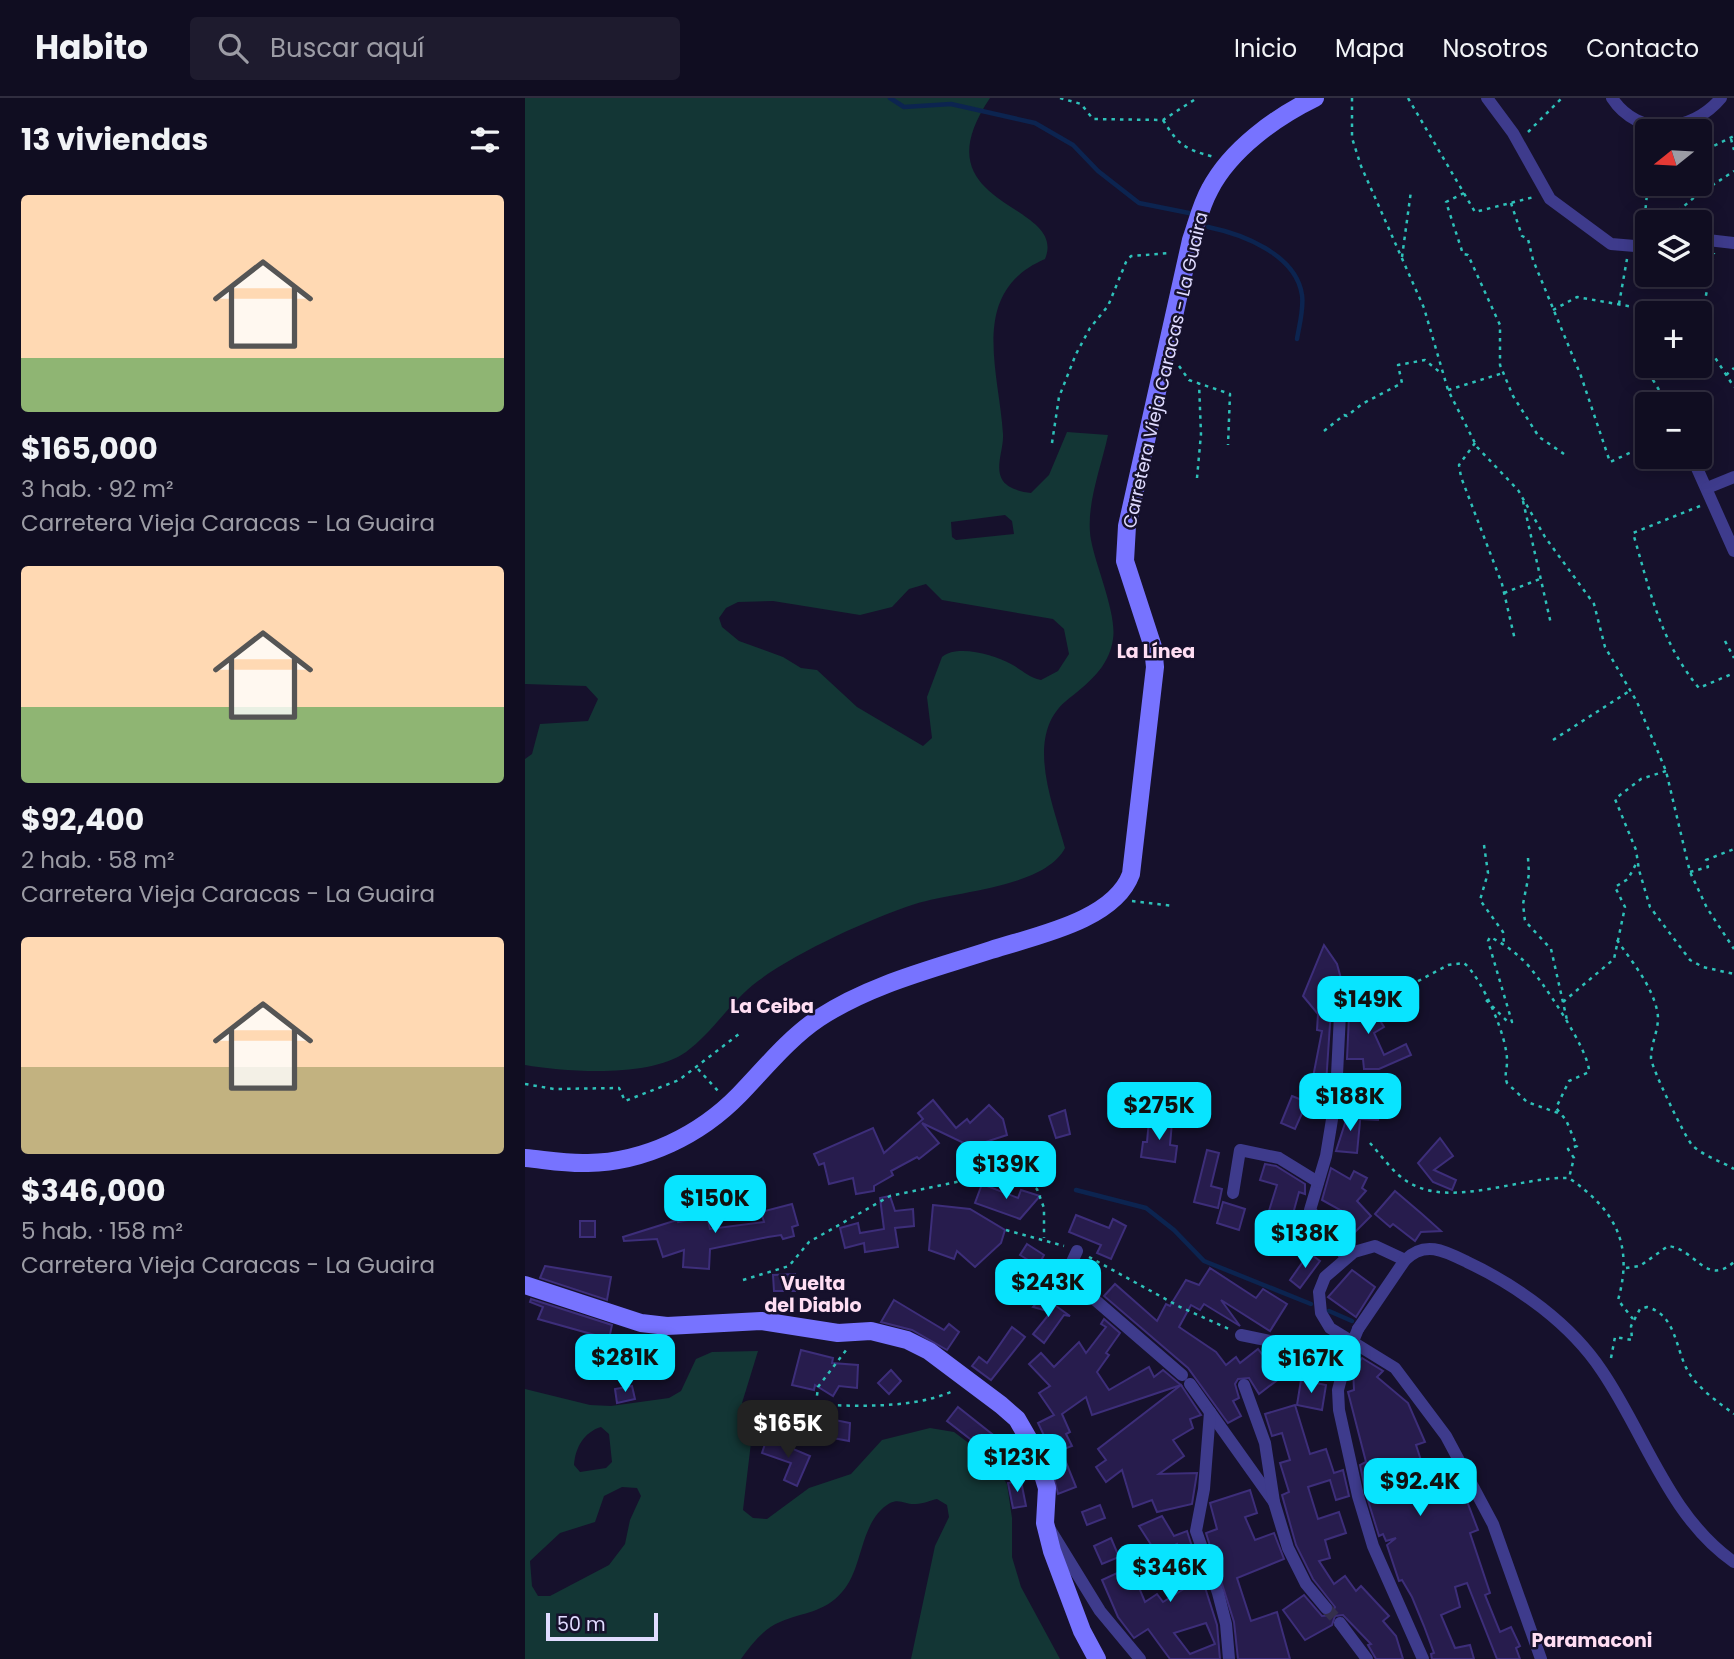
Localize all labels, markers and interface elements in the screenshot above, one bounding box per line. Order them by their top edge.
search box [190,17,680,80]
text: Habito [35,24,148,71]
icon: search [214,29,252,67]
text: Buscar aquí [270,30,424,66]
text: Inicio [1234,32,1297,65]
text: Mapa [1335,32,1404,65]
text: Nosotros [1442,32,1548,65]
text: Contacto [1586,32,1699,65]
text: 13 viviendas [21,118,208,161]
north arrow [1635,119,1711,196]
map controls [1635,119,1712,469]
icon: filters [466,121,504,159]
street label: Carretera Vieja Caracas - La Guaira [1116,209,1214,531]
button: layers [1635,210,1712,287]
icon: home [200,241,326,367]
button: + [1635,301,1712,378]
button: − [1635,392,1712,469]
text: $165,000 [21,427,158,470]
text: 3 hab. · 92 m² [21,473,174,505]
text: Carretera Vieja Caracas - La Guaira [21,507,435,539]
icon: home [200,612,326,738]
district label: La Línea [1117,638,1195,665]
text: $92,400 [21,798,144,841]
text: 2 hab. · 58 m² [21,844,175,876]
text: Carretera Vieja Caracas - La Guaira [21,878,435,910]
pin: $149K [1319,976,1417,1036]
icon: home [200,983,326,1109]
text: $149K [1333,983,1403,1015]
district label: La Ceiba [730,993,814,1020]
pin: $188K [1301,1074,1399,1133]
text: $188K [1315,1080,1385,1112]
pin: $275K [1110,1082,1208,1142]
text: $275K [1123,1089,1195,1121]
pin: $139K [957,1142,1055,1201]
text: $139K [972,1148,1040,1180]
text: $346,000 [21,1169,166,1212]
pin: $150K [666,1176,764,1235]
text: $150K [680,1182,750,1214]
pin: $138K [1256,1210,1354,1270]
text: 5 hab. · 158 m² [21,1215,183,1247]
text: $138K [1271,1217,1339,1249]
text: Carretera Vieja Caracas - La Guaira [21,1249,435,1281]
pin: $243K [999,1260,1097,1319]
text: $243K [1011,1266,1085,1298]
district label: Vuelta del Diablo [764,1270,862,1319]
pin: $281K [576,1334,674,1394]
pin: $167K [1262,1336,1360,1395]
text: $281K [591,1341,659,1373]
text: $167K [1278,1342,1344,1374]
pin: $165K [739,1400,837,1460]
text: $165K [753,1407,823,1439]
pin: $123K [968,1434,1066,1494]
text: $123K [984,1441,1050,1473]
pin: $92.4K [1363,1458,1477,1518]
text: $92.4K [1380,1465,1460,1497]
pin: $346K [1121,1544,1219,1604]
text: $346K [1132,1551,1208,1583]
scale bar [546,1610,658,1642]
text: 50 m [557,1611,606,1638]
district label: Paramaconi [1532,1627,1652,1654]

